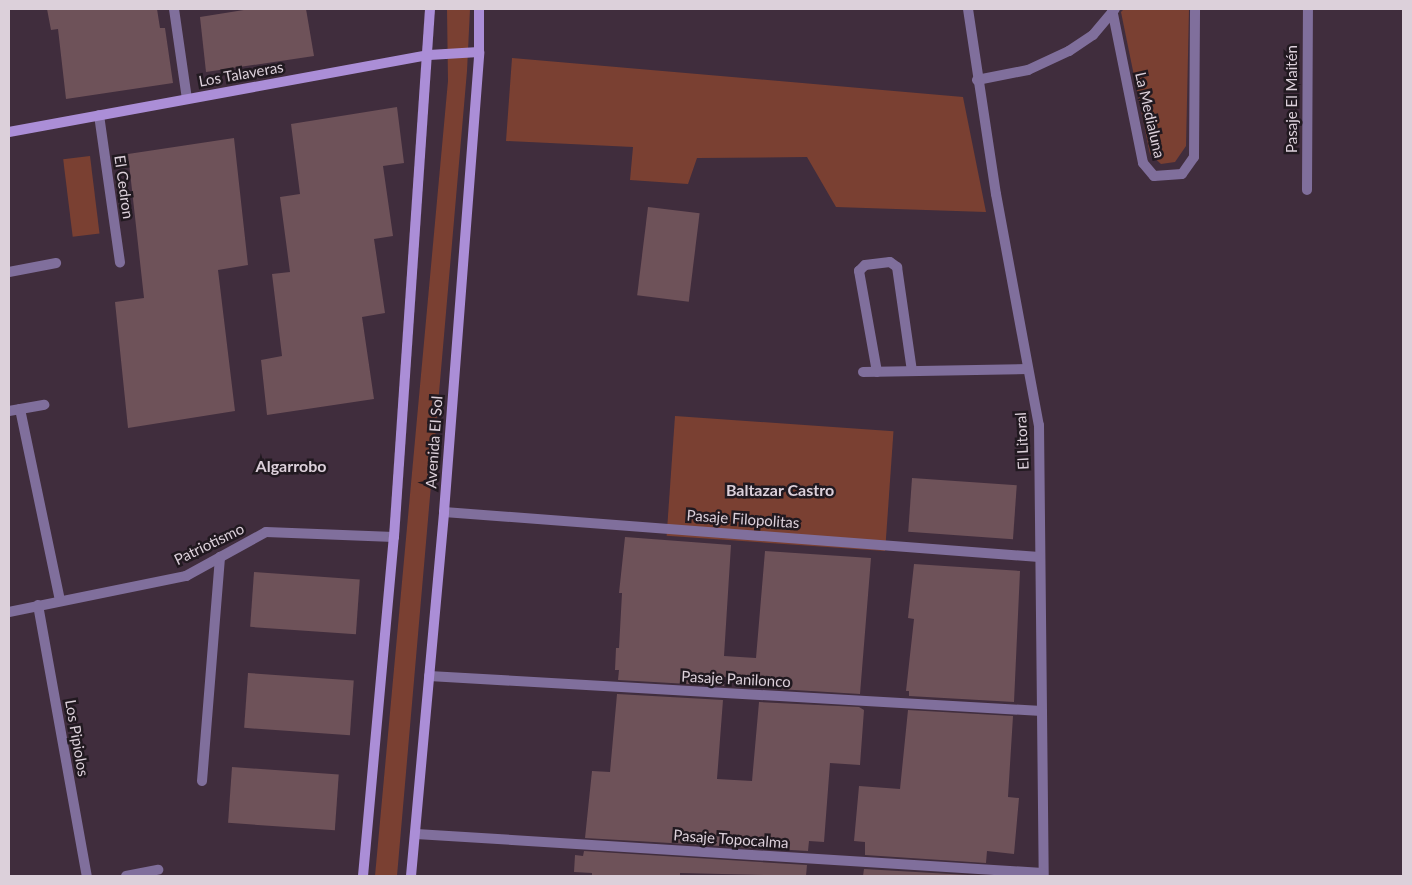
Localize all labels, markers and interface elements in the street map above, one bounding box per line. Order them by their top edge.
street label: Pasaje El Maitén [1283,45,1301,153]
street label: Los Talaveras [197,58,285,90]
street label: La Medialuna [1131,70,1169,160]
street label: El Cedron [111,154,137,220]
street label: Avenida El Sol [422,395,446,489]
street label: El Litoral [1012,412,1032,470]
district label: Algarrobo [256,456,326,476]
district label: Baltazar Castro [726,480,834,500]
street label: Pasaje Filopolitas [686,506,800,532]
street label: Patriotismo [171,519,247,569]
street label: Pasaje Panilonco [681,667,791,691]
street label: Los Pipiolos [61,698,93,778]
street label: Pasaje Topocalma [673,826,789,852]

